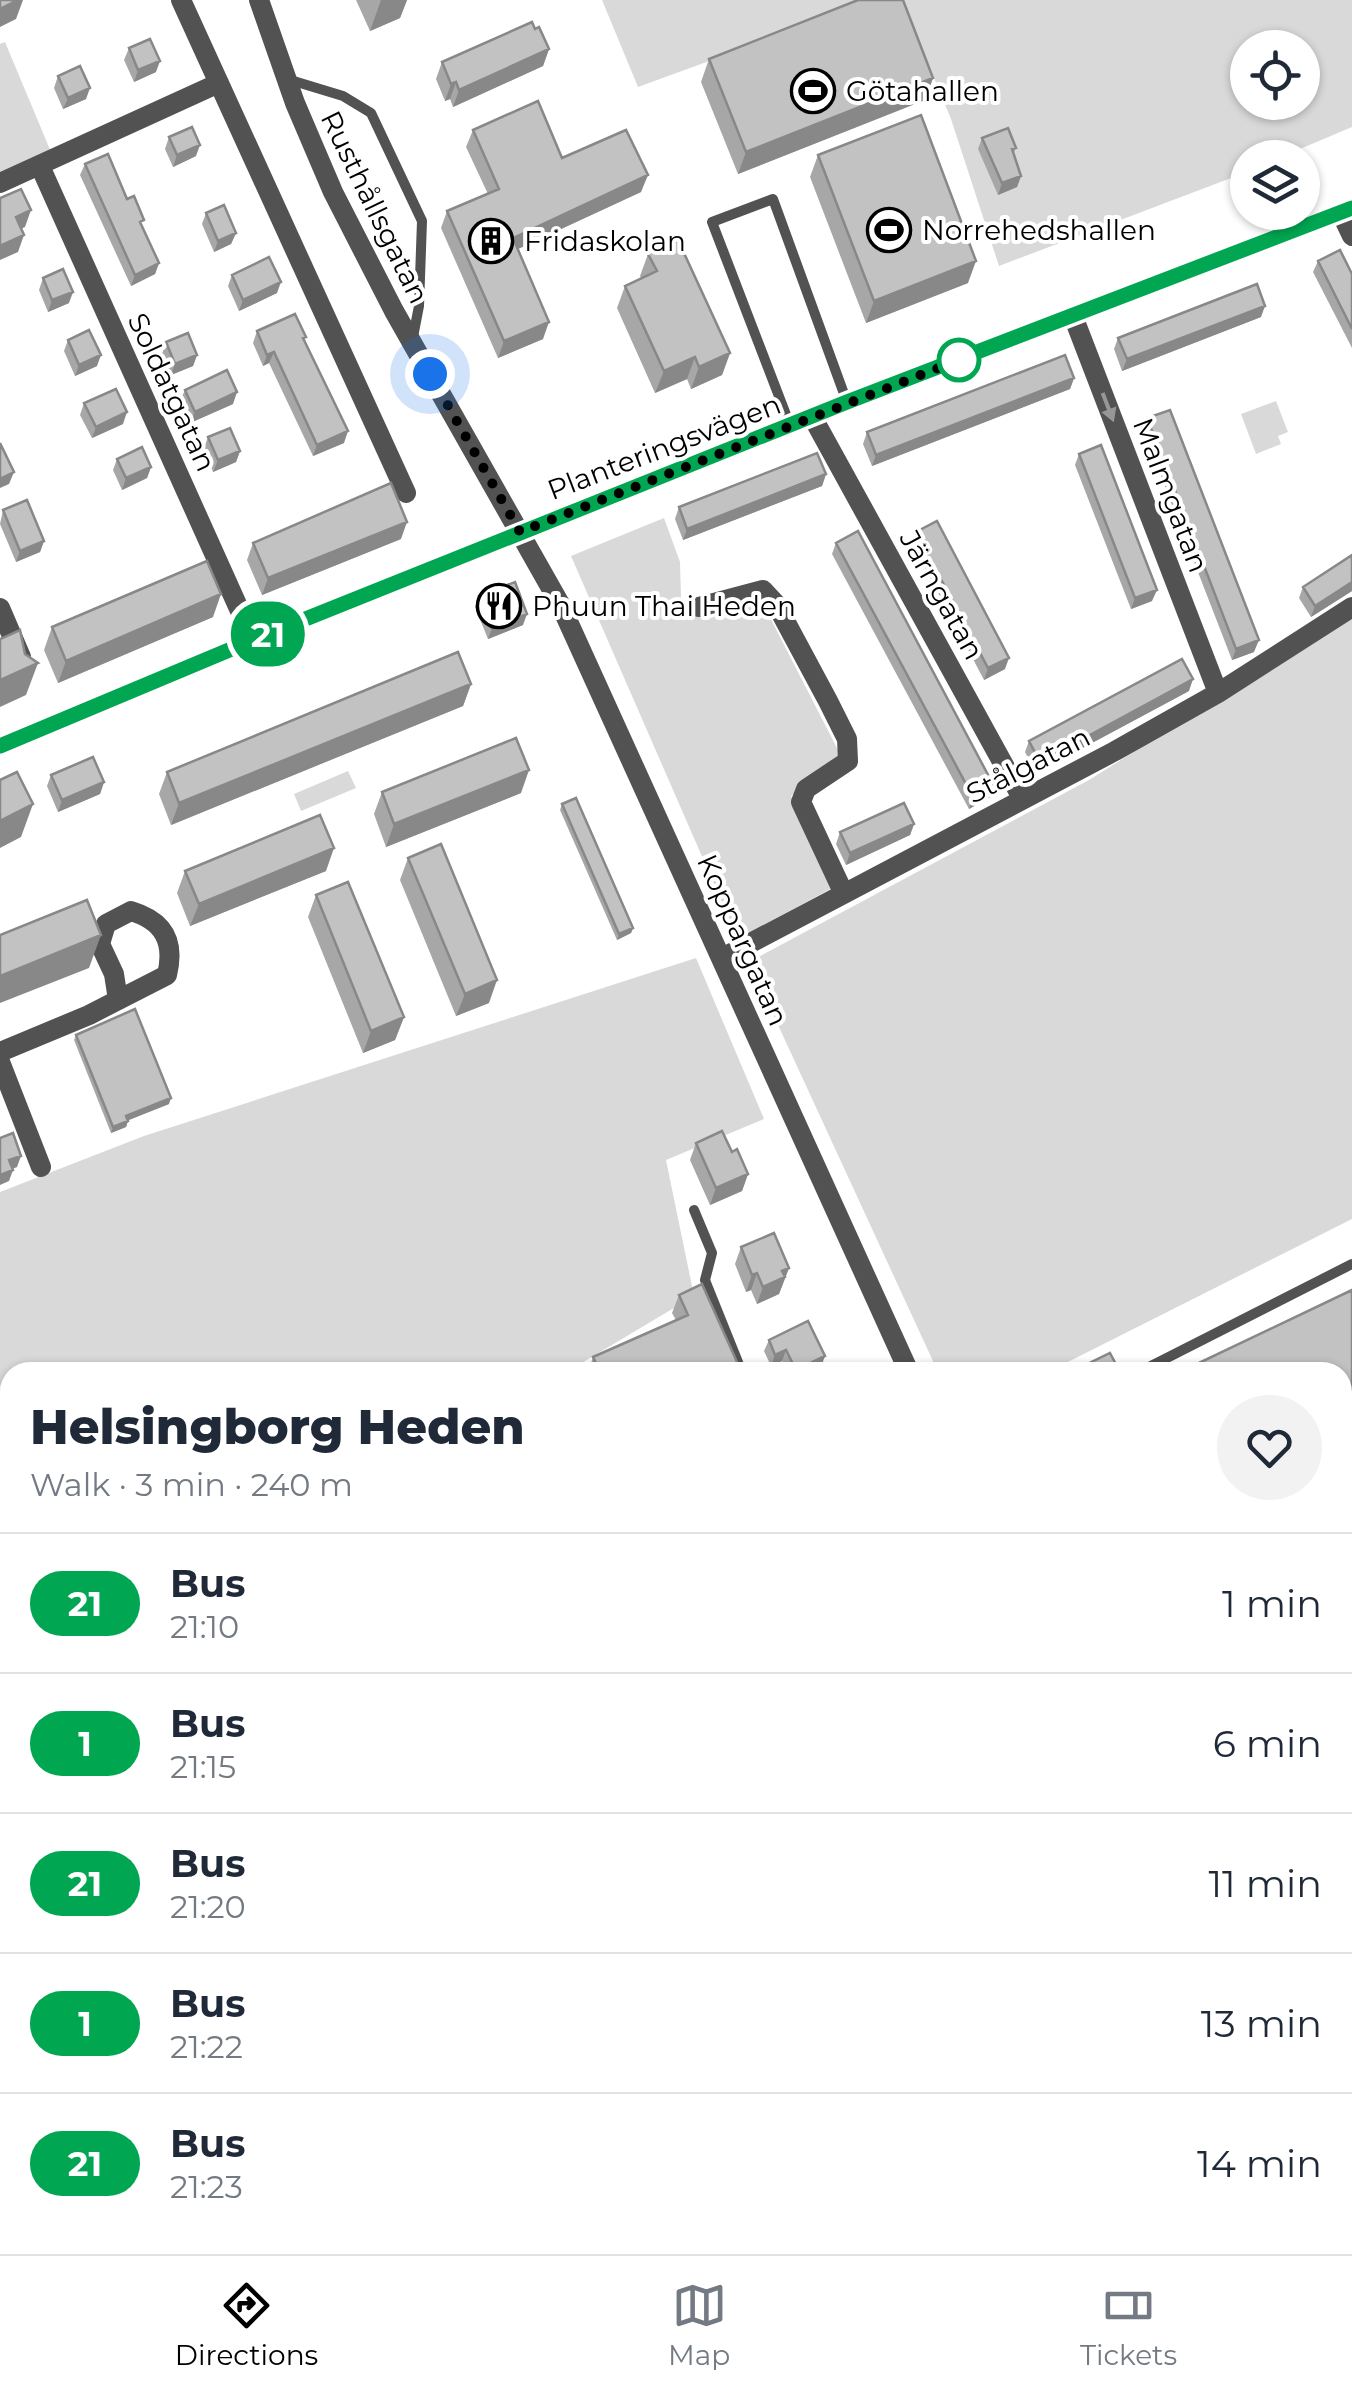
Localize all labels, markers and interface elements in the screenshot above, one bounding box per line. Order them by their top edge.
map controls [1230,30,1320,230]
button: locate [1230,30,1320,120]
sports icon: Götahallen [790,68,836,114]
place label: Götahallen [846,74,999,108]
street label: Rusthållsgatan [314,105,436,309]
button: layers [1230,140,1320,230]
sports icon: Norrehedshallen [866,207,912,253]
place label: Norrehedshallen [922,213,1156,247]
building icon: Fridaskolan [468,218,514,264]
place label: Fridaskolan [524,224,686,258]
street label: Soldatgatan [121,308,223,476]
unlabelled marker [938,339,980,381]
your location [405,349,455,399]
street label: Planteringsvägen [543,387,785,507]
one-way arrow [1101,393,1116,423]
street label: Malmgatan [1126,413,1216,577]
street label: Järngatan [892,524,991,666]
restaurant icon: Phuun Thai Heden [476,583,522,629]
place label: Phuun Thai Heden [532,589,796,623]
line badge: 21 [223,602,313,666]
text: 21 [251,613,285,656]
street label: Stålgatan [961,719,1095,811]
street label: Koppargatan [690,849,796,1031]
button: heart [1217,1395,1322,1500]
text: Helsingborg Heden [30,1398,525,1456]
text: Walk · 3 min · 240 m [30,1465,353,1504]
text: Bus [170,1560,245,1607]
text: 1 min [1222,1580,1322,1627]
text: 21 [68,1582,102,1625]
text: 21:10 [170,1607,239,1646]
text: Bus [170,1700,245,1747]
text: 6 min [1213,1720,1322,1767]
text: 1 [78,1722,92,1765]
text: 21:15 [170,1747,236,1786]
text: Bus [170,1840,245,1887]
text: 11 min [1208,1860,1322,1907]
text: 21 [68,1862,102,1905]
text: 21:20 [170,1887,246,1926]
text: Bus [170,1980,245,2027]
text: 13 min [1201,2000,1322,2047]
text: 1 [78,2002,92,2045]
text: 21:22 [170,2027,243,2066]
text: Bus [170,2120,245,2167]
text: 14 min [1197,2140,1322,2187]
text: 21 [68,2142,102,2185]
text: 21:23 [170,2167,243,2206]
tab: Directions [175,2278,318,2372]
tab: Map [668,2278,730,2372]
tab: Tickets [1080,2278,1177,2372]

